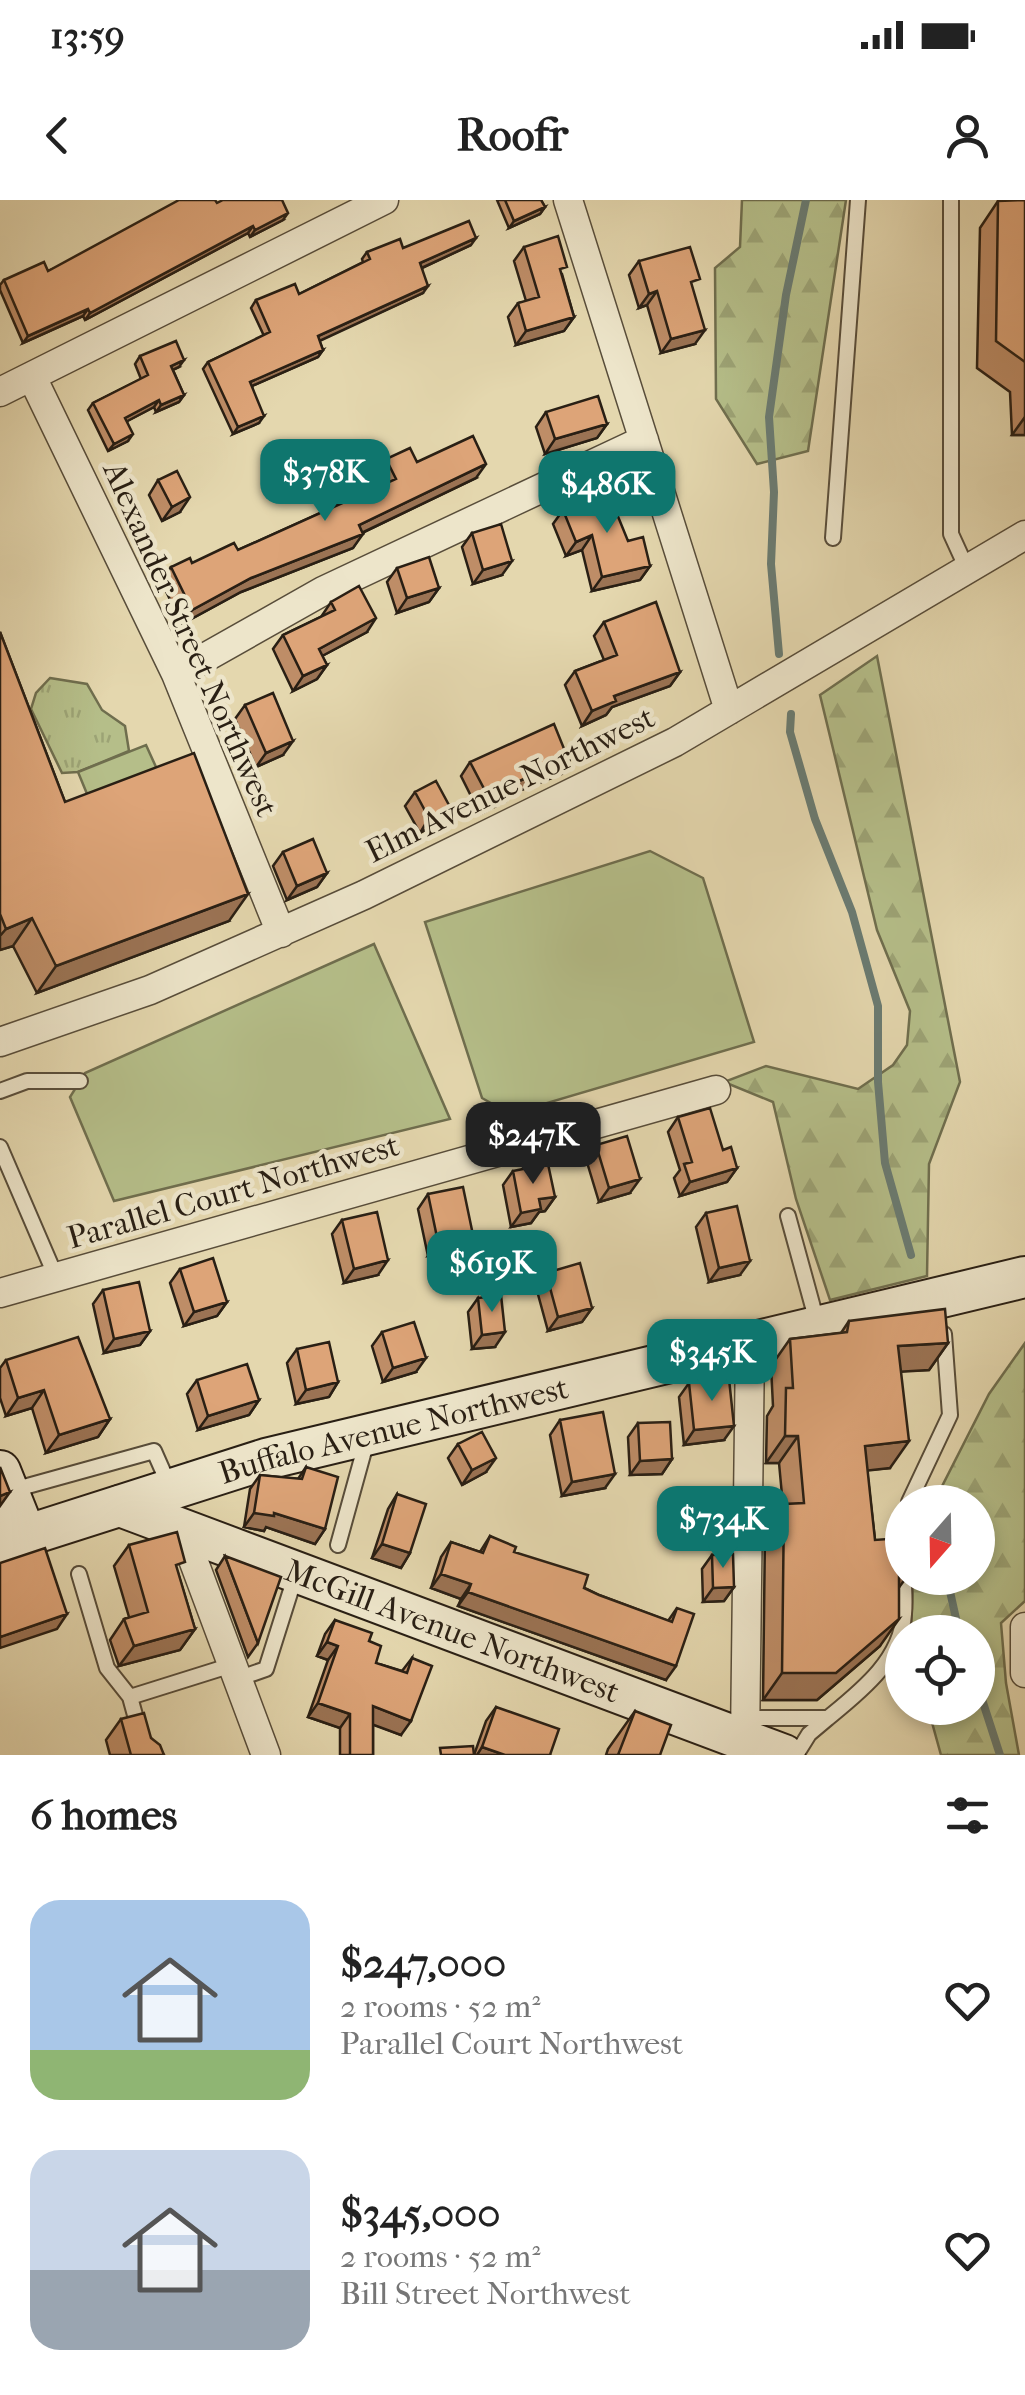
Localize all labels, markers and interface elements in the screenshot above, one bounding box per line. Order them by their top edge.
text: 13:59 [50,13,125,58]
icon: back [30,108,85,163]
icon: person [940,108,995,163]
text: Roofr [457,109,568,162]
pin: $378K [255,439,395,524]
pin: $486K [537,451,677,536]
text: $378K [282,453,368,490]
street label: Alexander Street Northwest [95,454,286,823]
text: $486K [560,465,654,502]
street label: Elm Avenue Northwest [360,698,661,870]
pin: $247K [463,1102,603,1187]
text: $247K [488,1116,578,1153]
street label: Parallel Court Northwest [63,1126,404,1257]
pin: $619K [422,1230,562,1315]
text: $619K [449,1244,535,1281]
pin: $345K [642,1319,782,1404]
text: $345K [669,1333,755,1370]
street label: Buffalo Avenue Northwest [214,1369,573,1492]
north arrow [885,1485,995,1595]
map controls [885,1485,995,1725]
pin: $734K [653,1486,793,1571]
text: $734K [679,1500,767,1537]
street label: McGill Avenue Northwest [280,1552,625,1711]
button: locate [885,1615,995,1725]
icon: filters [940,1788,995,1843]
text: 6 homes [30,1791,177,1840]
text: $247,000 [340,1939,506,1988]
icon: home [110,1940,230,2060]
icon: heart [940,1973,995,2028]
text: 2 rooms · 52 m² [340,1988,540,2025]
text: Parallel Court Northwest [340,2025,683,2062]
text: $345,000 [340,2189,500,2238]
icon: home [110,2190,230,2310]
icon: heart [940,2223,995,2278]
text: 2 rooms · 52 m² [340,2238,540,2275]
text: Bill Street Northwest [340,2275,631,2312]

